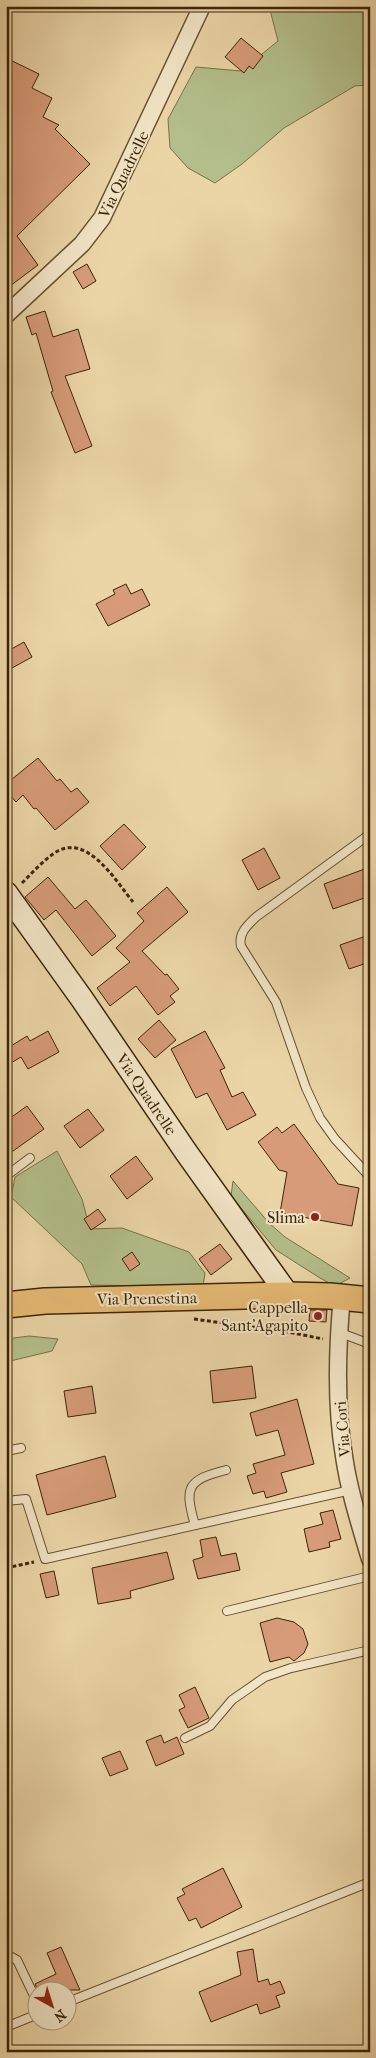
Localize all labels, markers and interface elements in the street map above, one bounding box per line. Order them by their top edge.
street label: Via Quadrelle [94,127,153,222]
street label: Via Quadrelle [112,1049,181,1139]
place label: Slima [267,1208,306,1227]
marker: Slima [309,1211,321,1223]
street label: Via Prenestina [96,1288,198,1309]
place label: Cappella Sant'Agapito [221,1298,309,1335]
marker: Cappella Sant'Agapito [312,1310,324,1322]
street label: Via Cori [331,1400,354,1459]
north arrow [28,1980,78,2030]
text: N [50,2006,69,2026]

